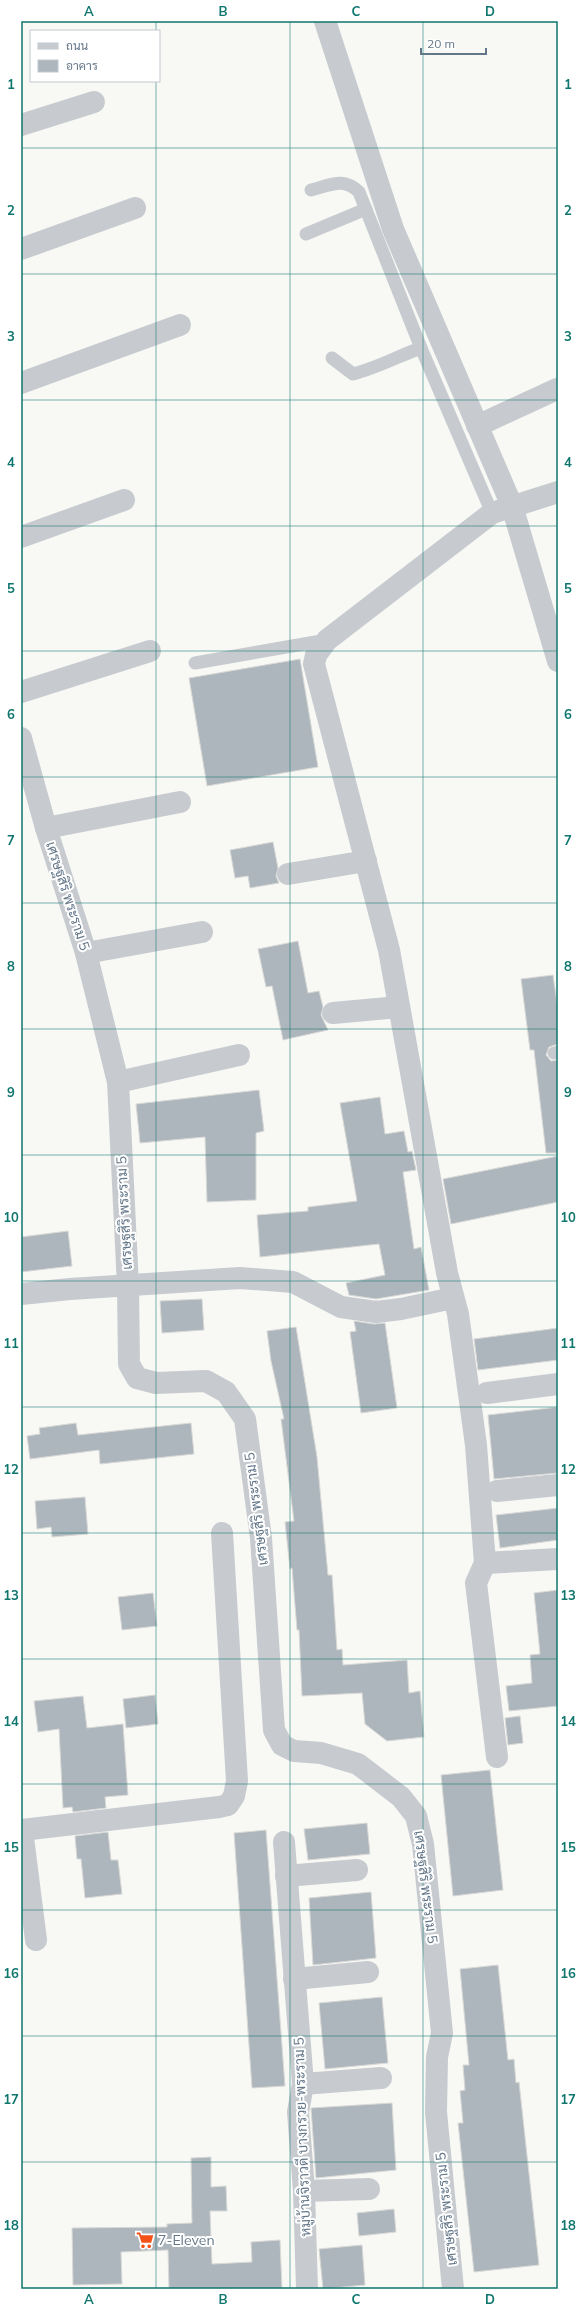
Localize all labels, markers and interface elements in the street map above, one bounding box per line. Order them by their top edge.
text: A [84,3,94,19]
text: B [219,3,228,19]
text: C [352,3,361,19]
text: D [485,3,495,19]
legend [30,30,160,82]
scale bar [421,30,486,56]
text: 20 m [427,36,455,51]
text: ถนน [66,38,89,53]
text: อาคาร [66,58,98,73]
text: 1 [7,76,15,92]
text: 1 [564,76,572,92]
text: 2 [7,202,15,218]
text: 2 [564,202,572,218]
text: 3 [7,328,15,344]
text: 3 [564,328,572,344]
text: 4 [7,454,15,470]
text: 4 [564,454,572,470]
text: 5 [7,580,15,596]
text: 5 [564,580,572,596]
text: 6 [7,706,15,722]
text: 6 [564,706,572,722]
text: 7 [7,832,15,848]
text: 7 [564,832,572,848]
street label: เศรษฐสิริ พระราม 5 [42,839,94,953]
text: 8 [7,958,15,974]
text: 8 [564,958,572,974]
text: 9 [7,1084,15,1100]
text: 9 [564,1084,572,1100]
street label: เศรษฐสิริ พระราม 5 [112,1156,136,1270]
text: 10 [3,1209,19,1225]
text: 10 [560,1209,576,1225]
text: 11 [3,1335,19,1351]
text: 11 [560,1335,576,1351]
street label: เศรษฐสิริ พระราม 5 [240,1451,272,1567]
text: 12 [3,1461,19,1477]
text: 12 [560,1461,576,1477]
text: 13 [3,1587,19,1603]
text: 13 [560,1587,576,1603]
text: 14 [3,1713,19,1729]
text: 14 [560,1713,576,1729]
street label: เศรษฐสิริ พระราม 5 [410,1829,442,1945]
text: 15 [3,1839,19,1855]
text: 15 [560,1839,576,1855]
text: 16 [3,1965,19,1981]
text: 16 [560,1965,576,1981]
street label: หมู่บ้านจิราวดี บางกรวย-พระราม 5 [290,2037,315,2237]
text: 17 [3,2091,19,2107]
text: 17 [560,2091,576,2107]
street label: เศรษฐสิริ พระราม 5 [431,2152,461,2266]
text: 18 [3,2217,19,2233]
text: 18 [560,2217,576,2233]
supermarket icon: 7-Eleven [135,2230,155,2250]
place label: 7-Eleven [158,2231,215,2249]
text: A [84,2291,94,2307]
text: B [219,2291,228,2307]
text: C [352,2291,361,2307]
text: D [485,2291,495,2307]

